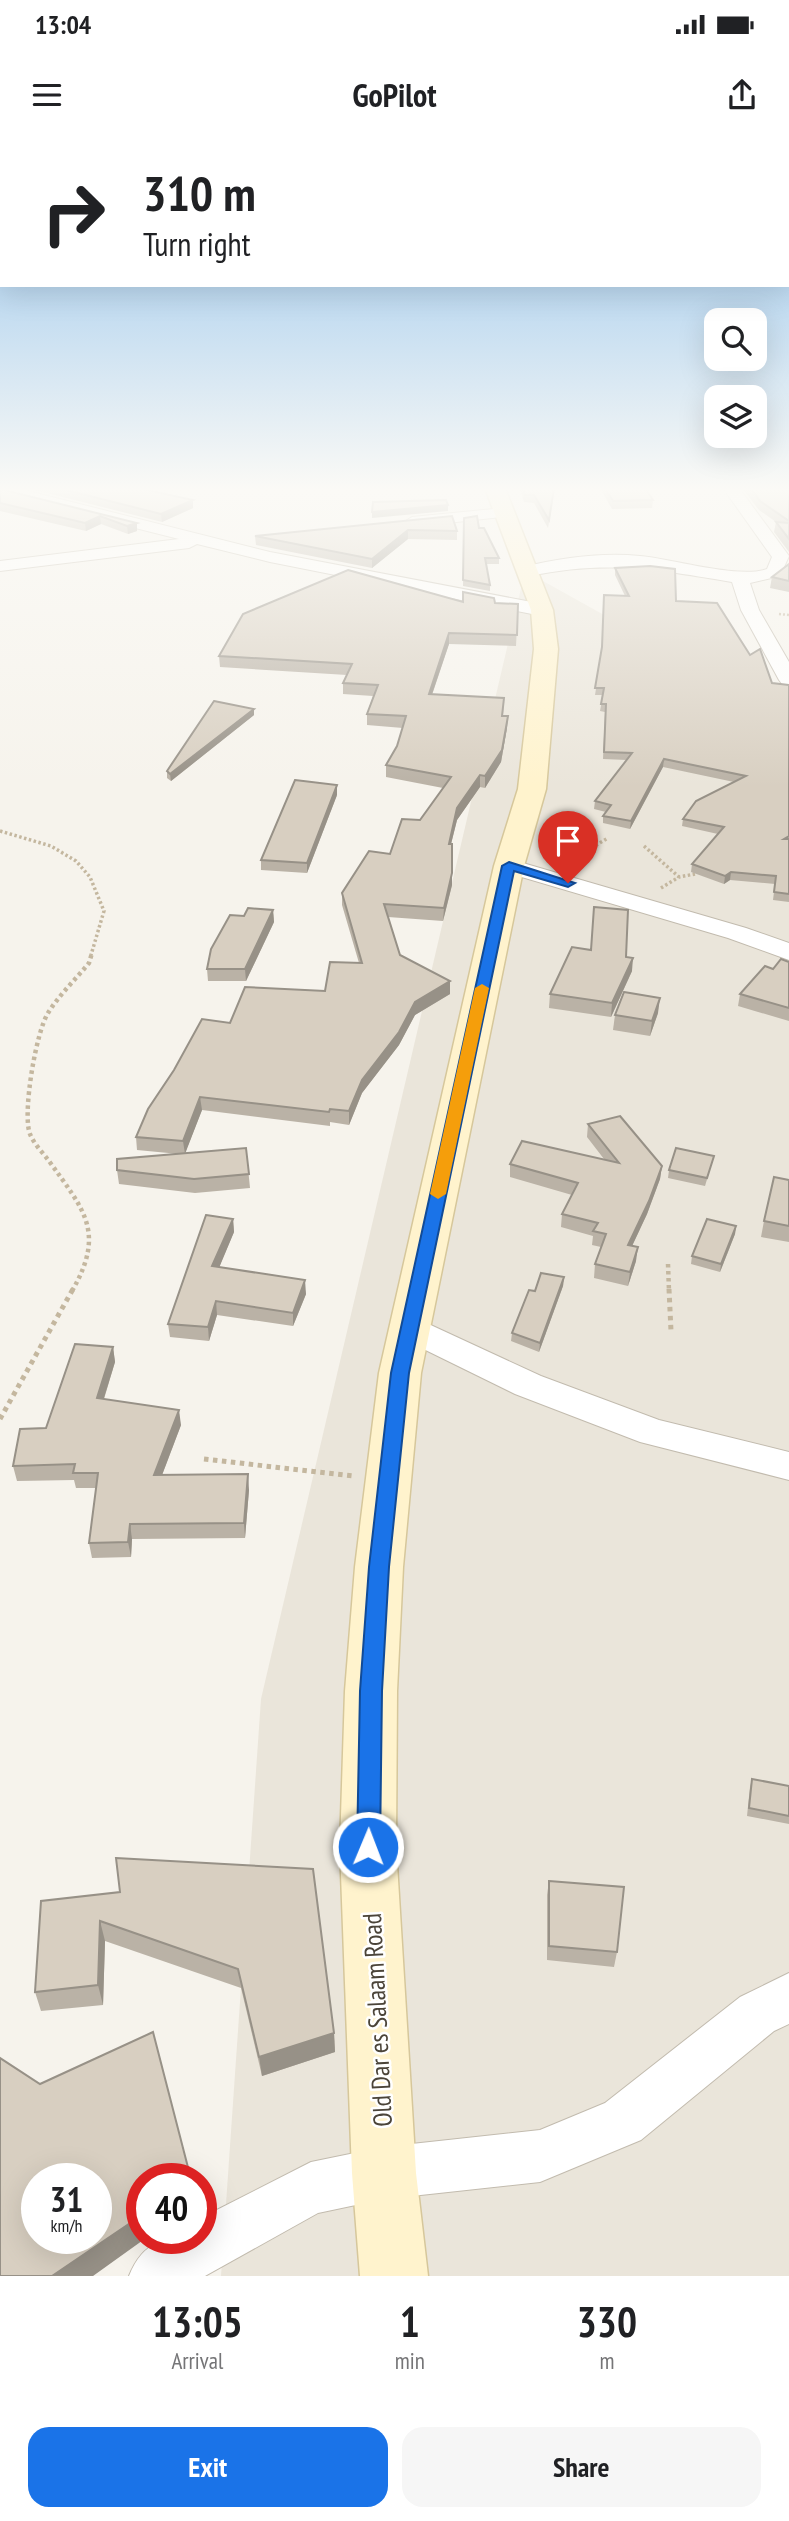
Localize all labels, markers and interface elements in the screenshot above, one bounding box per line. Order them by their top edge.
text: 13:04 [35,8,91,41]
text: GoPilot [352,74,437,116]
icon: menu [28,76,66,114]
icon: share [723,76,761,114]
text: 310 m [143,161,256,225]
icon: right [28,168,119,259]
text: Turn right [143,223,251,265]
map controls [704,308,767,448]
button: search [704,308,767,371]
button: layers [704,385,767,448]
pin [538,811,598,883]
icon: arrive [549,822,587,860]
position arrow [331,1810,405,1884]
street label: Old Dar es Salaam Road [355,1912,399,2128]
speed limit sign: 40 [126,2163,217,2254]
text: 31 [50,2176,83,2222]
text: km/h [51,2214,82,2237]
text: 13:05 [152,2294,243,2349]
text: 1 [400,2294,420,2349]
text: 330 [577,2294,637,2349]
text: Arrival [171,2346,223,2375]
text: min [395,2346,425,2375]
text: m [599,2346,614,2375]
button: Exit [28,2427,388,2507]
button: Share [402,2427,761,2507]

